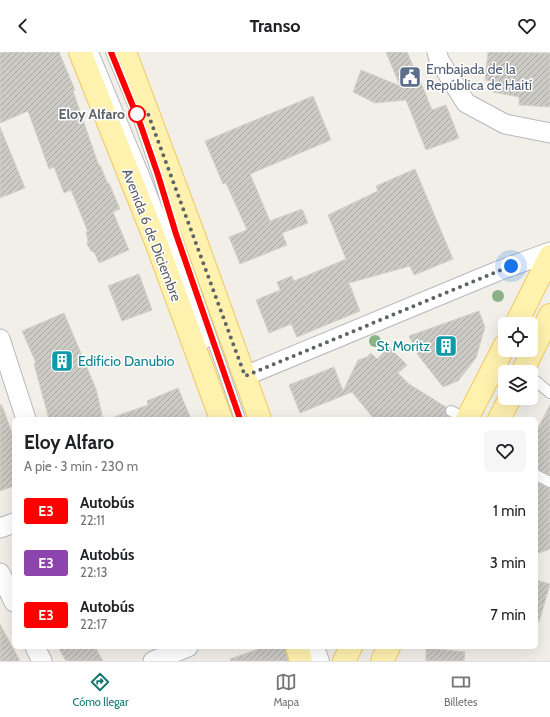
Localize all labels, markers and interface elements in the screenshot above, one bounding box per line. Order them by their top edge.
icon: back [12,15,34,37]
text: Transo [249,15,301,37]
icon: heart [516,15,538,37]
place label: Embajada de la República de Haití [426,60,532,94]
public building icon: Embajada de la República de Haití [397,64,423,90]
place label: Eloy Alfaro [59,105,125,123]
marker: Eloy Alfaro [128,105,146,123]
street label: Avenida 6 de Diciembre [118,166,186,304]
your location [501,256,521,276]
map controls [498,317,538,405]
button: locate [498,317,538,357]
building icon: St Moritz [433,333,459,359]
place label: St Moritz [377,337,430,355]
building icon: Edificio Danubio [49,348,75,374]
place label: Edificio Danubio [78,352,175,370]
button: layers [498,365,538,405]
button: heart [484,430,526,472]
text: Eloy Alfaro [24,431,114,454]
text: A pie · 3 min · 230 m [24,458,138,474]
text: Autobús [80,494,134,512]
text: E3 [38,502,54,520]
text: 1 min [493,502,526,520]
text: 22:11 [80,512,105,528]
text: Autobús [80,546,134,564]
text: E3 [38,554,54,572]
text: 3 min [490,554,526,572]
text: 22:13 [80,564,108,580]
text: Autobús [80,598,134,616]
text: E3 [38,606,54,624]
text: 7 min [490,606,526,624]
text: 22:17 [80,616,107,632]
tab: Cómo llegar [73,671,128,709]
tab: Mapa [273,671,299,709]
tab: Billetes [444,671,477,709]

